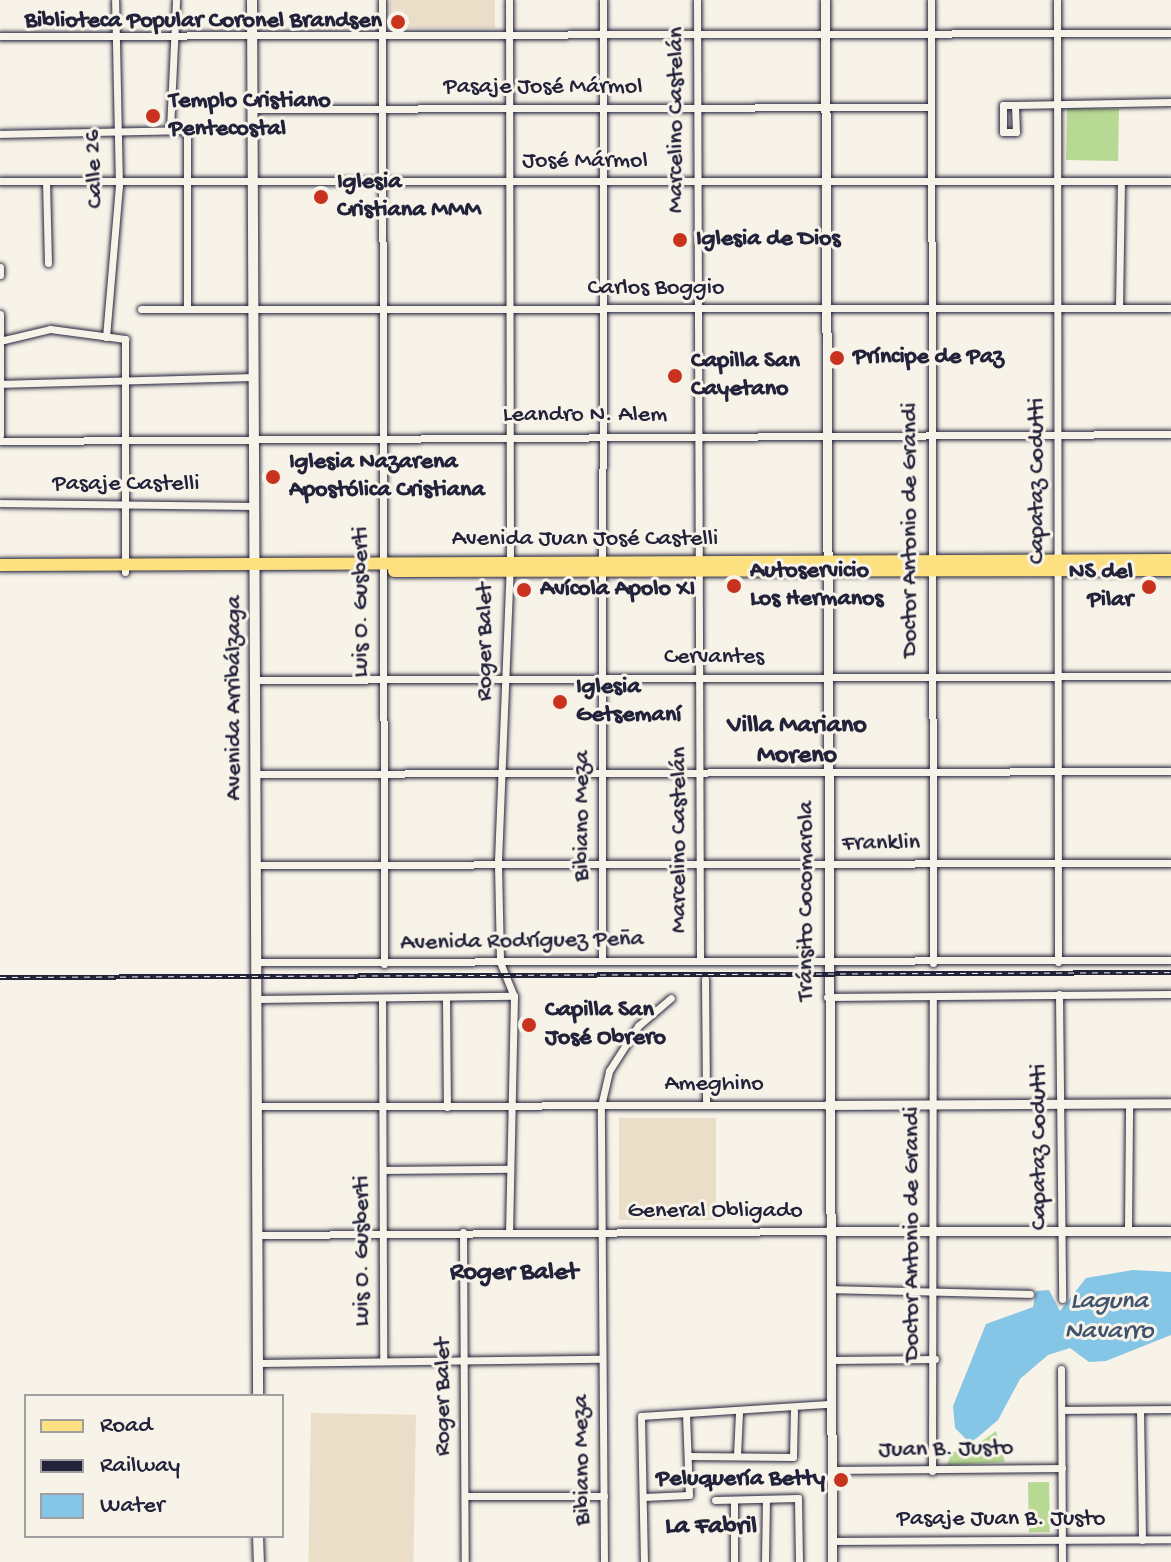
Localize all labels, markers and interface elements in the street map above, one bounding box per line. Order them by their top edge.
place label: Biblioteca Popular Coronel Brandsen [25,8,382,36]
marker: Biblioteca Popular Coronel Brandsen [389,13,407,31]
street label: Marcelino Castelán [663,27,691,213]
street label: Pasaje José Mármol [443,74,643,102]
place label: Templo Cristiano Pentecostal [169,88,331,144]
marker: Templo Cristiano Pentecostal [144,107,162,125]
street label: Calle 26 [79,129,111,209]
street label: José Mármol [522,148,648,176]
place label: Iglesia Cristiana MMM [337,169,481,225]
marker: Iglesia Cristiana MMM [312,188,330,206]
place label: Iglesia de Dios [696,226,840,254]
marker: Iglesia de Dios [671,231,689,249]
street label: Carlos Boggio [588,275,724,303]
place label: Príncipe de Paz [853,344,1004,372]
place label: Capilla San Cayetano [691,348,800,404]
marker: Príncipe de Paz [828,349,846,367]
marker: Capilla San Cayetano [666,367,684,385]
street label: Capataz Codutti [1024,398,1052,564]
street label: Leandro N. Alem [503,402,667,430]
street label: Doctor Antonio de Grandi [897,402,925,658]
place label: Iglesia Nazarena Apostólica Cristiana [289,449,485,505]
marker: Iglesia Nazarena Apostólica Cristiana [264,468,282,486]
street label: Pasaje Castelli [53,471,199,499]
street label: Luis O. Gusberti [348,526,376,678]
street label: Avenida Juan José Castelli [452,526,718,554]
place label: Autoservicio Los Hermanos [750,558,883,614]
place label: NS del Pilar [1069,559,1133,615]
place label: Avícola Apolo XI [540,576,695,604]
marker: Autoservicio Los Hermanos [725,577,743,595]
marker: NS del Pilar [1140,578,1158,596]
marker: Avícola Apolo XI [515,581,533,599]
street label: Roger Balet [472,583,500,701]
street label: Avenida Arribálzaga [221,595,249,801]
street label: Cervantes [664,644,764,672]
place label: Iglesia Getsemaní [576,674,682,730]
marker: Iglesia Getsemaní [551,693,569,711]
district label: Villa Mariano Moreno [727,711,867,772]
street label: Marcelino Castelán [666,747,694,933]
street label: Bibiano Meza [569,750,597,882]
street label: Tránsito Cocomarola [793,801,821,1001]
street label: Franklin [842,829,920,859]
street label: Avenida Rodríguez Peña [400,925,644,959]
place label: Capilla San José Obrero [545,997,666,1053]
marker: Capilla San José Obrero [520,1016,538,1034]
street label: Capataz Codutti [1026,1064,1054,1230]
street label: Ameghino [664,1071,764,1099]
street label: Doctor Antonio de Grandi [899,1106,927,1362]
street label: Luis O. Gusberti [349,1175,377,1327]
street label: General Obligado [627,1198,803,1226]
district label: Roger Balet [450,1258,578,1290]
water label: Laguna Navarro [1064,1287,1154,1348]
street label: Roger Balet [430,1338,458,1456]
legend [24,1394,284,1538]
street label: Bibiano Meza [567,1394,599,1526]
text: Road [100,1412,152,1441]
street label: Juan B. Justo [878,1434,1014,1466]
text: Railway [100,1452,180,1481]
place label: Peluquería Betty [656,1466,825,1494]
marker: Peluquería Betty [832,1471,850,1489]
text: Water [100,1492,164,1521]
street label: Pasaje Juan B. Justo [897,1506,1105,1534]
district label: La Fabril [665,1512,757,1544]

